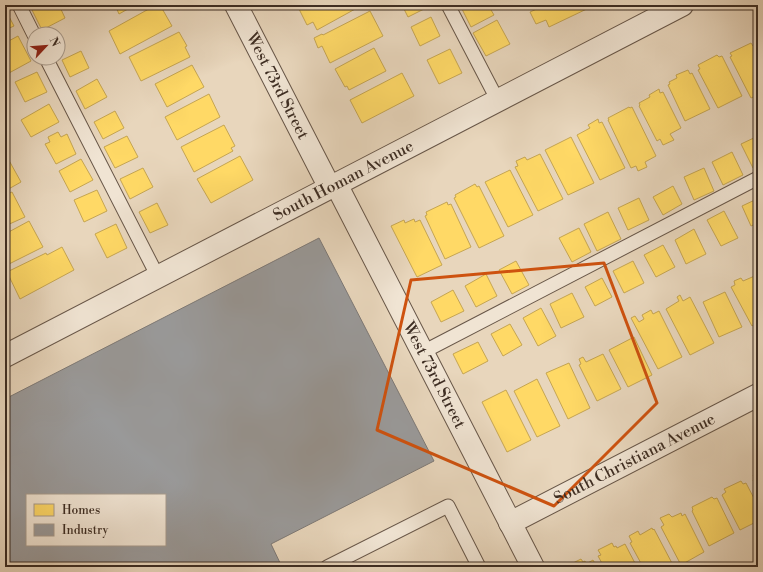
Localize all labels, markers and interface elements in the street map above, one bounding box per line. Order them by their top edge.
north arrow [26,26,66,66]
street label: West 73rd Street [241,28,313,143]
text: N [46,35,62,49]
street label: South Homan Avenue [270,136,417,225]
street label: West 73rd Street [398,318,470,432]
street label: South Christiana Avenue [550,409,719,509]
legend [26,494,166,546]
text: Homes [62,503,100,518]
text: Industry [62,523,109,538]

